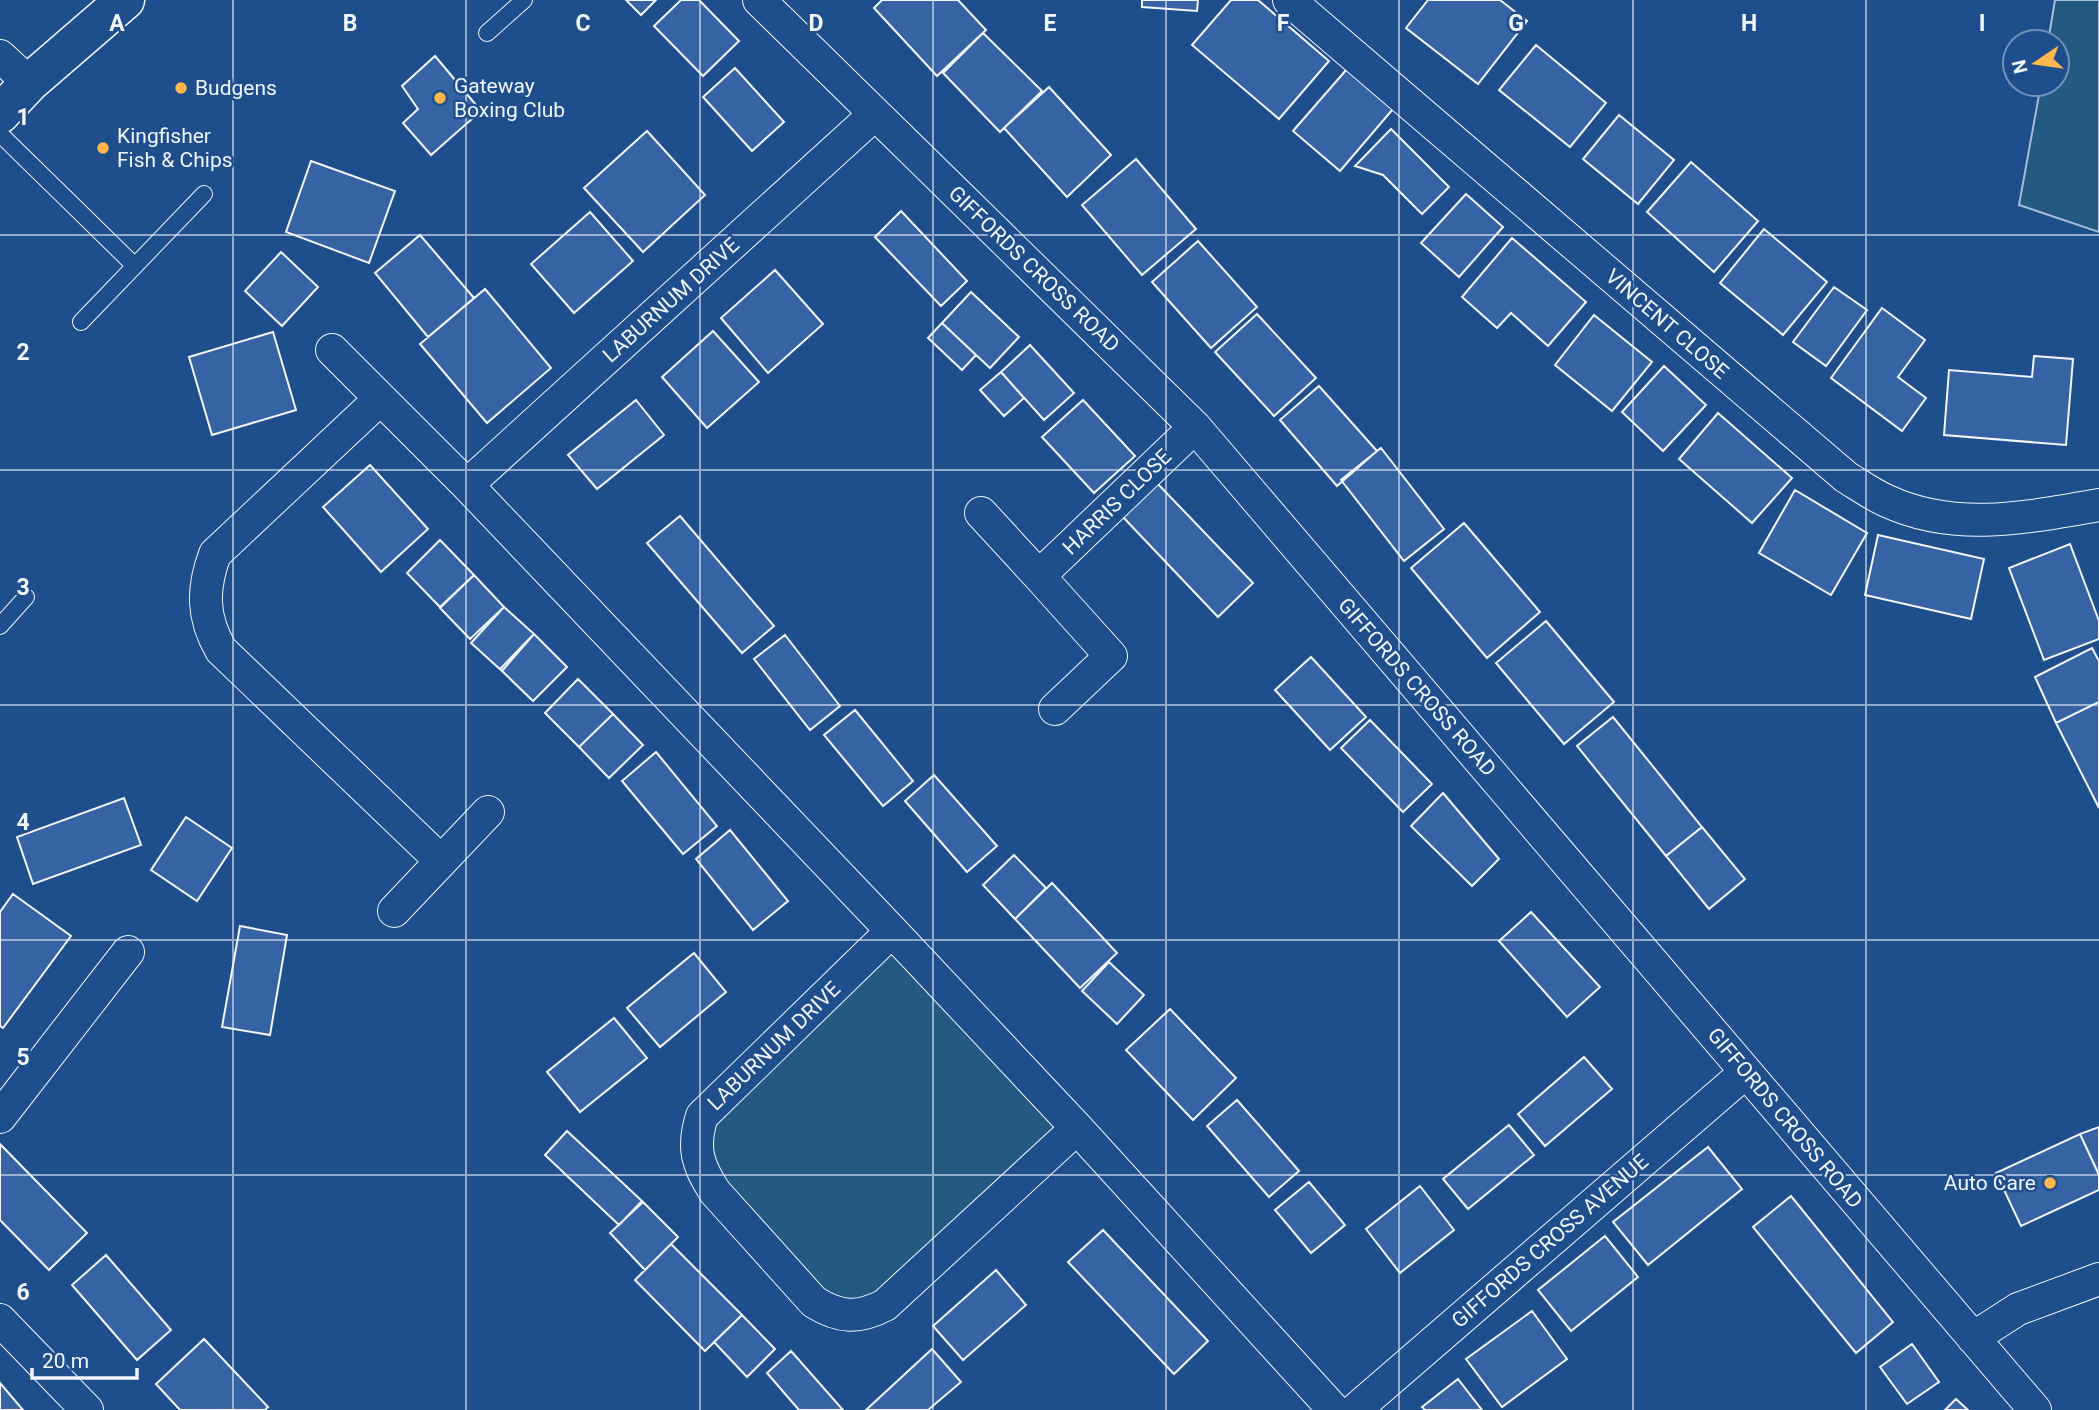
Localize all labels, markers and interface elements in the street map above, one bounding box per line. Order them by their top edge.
text: A [109,10,125,37]
text: B [343,10,357,37]
text: C [575,10,591,37]
text: D [809,10,823,37]
text: E [1044,10,1057,37]
text: F [1277,10,1290,37]
text: G [1508,10,1524,37]
text: H [1741,10,1757,37]
text: I [1979,10,1985,37]
north arrow [2001,28,2071,98]
text: N [2007,58,2033,76]
place label: Gateway Boxing Club [454,74,565,122]
place label: Budgens [195,76,277,100]
marker: Budgens [173,80,189,96]
marker: Gateway Boxing Club [432,90,448,106]
text: 1 [16,104,30,131]
place label: Kingfisher Fish & Chips [117,124,233,172]
marker: Kingfisher Fish & Chips [95,140,111,156]
street label: GIFFORDS CROSS ROAD [944,181,1124,357]
street label: LABURNUM DRIVE [598,233,744,367]
street label: VINCENT CLOSE [1601,264,1733,384]
text: 2 [16,339,30,366]
street label: HARRIS CLOSE [1058,444,1176,560]
text: 3 [16,574,30,601]
street label: GIFFORDS CROSS ROAD [1333,593,1501,781]
text: 4 [16,809,30,836]
street label: LABURNUM DRIVE [703,977,845,1115]
street label: GIFFORDS CROSS ROAD [1703,1023,1867,1213]
text: 5 [16,1044,30,1071]
street label: GIFFORDS CROSS AVENUE [1447,1149,1653,1333]
place label: Auto Care [1944,1171,2036,1195]
marker: Auto Care [2042,1175,2058,1191]
text: 6 [16,1279,30,1306]
scale bar [32,1336,136,1380]
text: 20 m [42,1349,89,1373]

